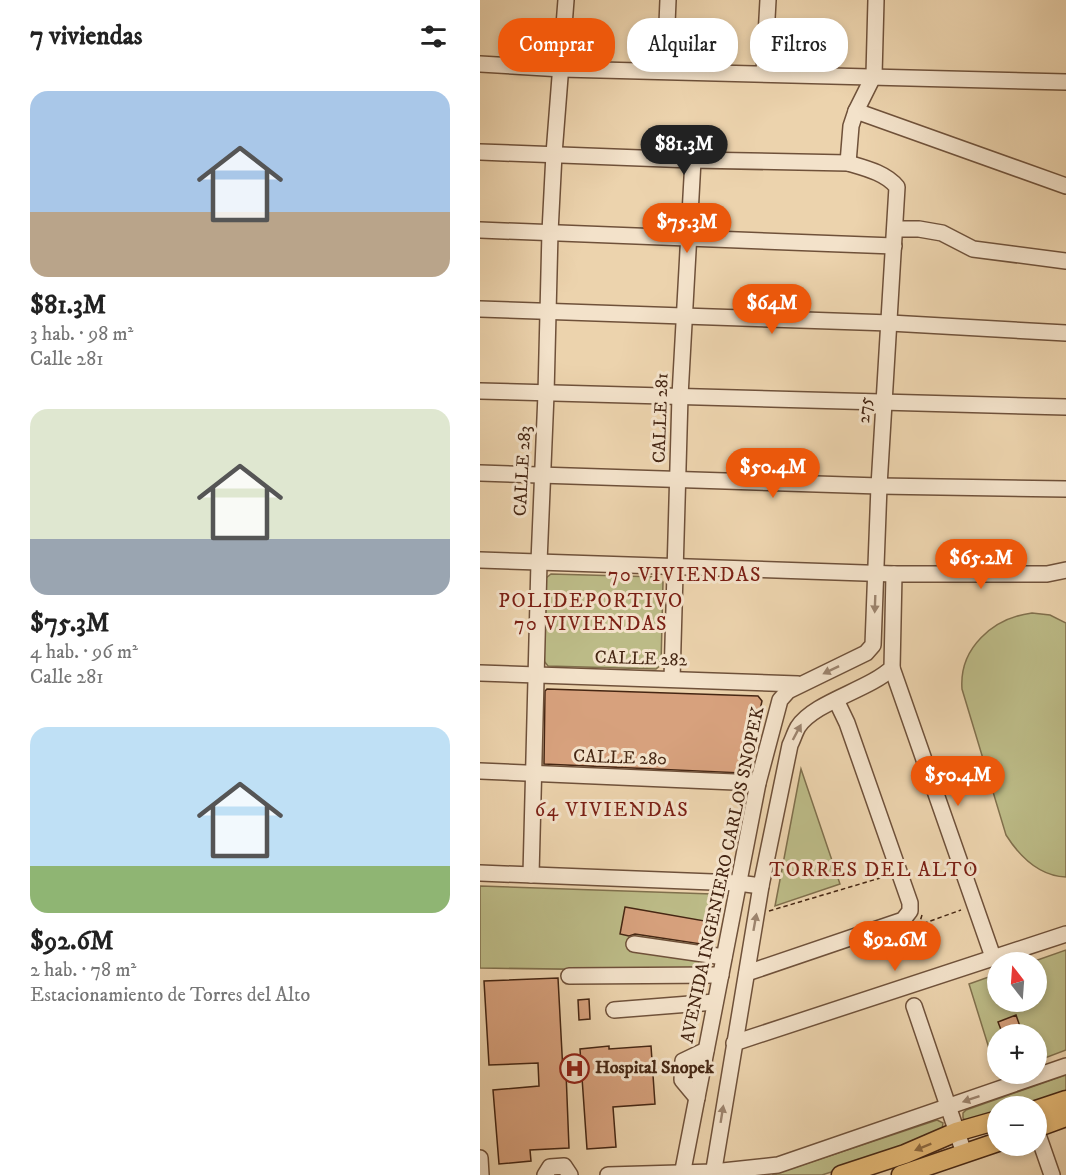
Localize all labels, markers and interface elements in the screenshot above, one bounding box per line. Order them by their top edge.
chip: Comprar [498,18,615,72]
chip: Alquilar [627,18,738,72]
chip: Filtros [750,18,848,72]
text: 7 viviendas [30,20,143,53]
icon: filters [417,20,450,53]
pin: $81.3M [635,125,733,176]
icon: home [186,130,294,238]
text: $81.3M [655,132,713,157]
pin: $75.3M [638,203,736,254]
text: $75.3M [656,210,718,235]
pin: $64M [736,284,808,335]
text: $81.3M [30,289,106,322]
text: $64M [746,291,798,316]
text: 3 hab. · 98 m² [30,322,133,347]
text: Calle 281 [30,347,104,372]
street label: CALLE 281 [648,372,674,464]
street label: 275 [853,396,877,424]
street label: CALLE 283 [510,425,536,517]
icon: home [186,448,294,556]
pin: $50.4M [724,448,822,499]
text: $50.4M [740,455,806,480]
pin: $65.2M [932,539,1030,590]
text: $65.2M [949,546,1013,571]
district label: 70 VIVIENDAS [608,563,762,588]
district label: POLIDEPORTIVO 70 VIVIENDAS [498,589,684,637]
one-way arrow [870,595,880,614]
text: $75.3M [30,607,110,640]
text: 4 hab. · 96 m² [30,640,138,665]
street label: CALLE 282 [594,646,688,672]
text: Calle 281 [30,665,104,690]
one-way arrow [823,665,840,674]
street label: AVENIDA INGENIERO CARLOS SNOPEK [677,704,770,1045]
one-way arrow [792,724,802,741]
street label: CALLE 280 [573,745,667,771]
pin: $50.4M [909,756,1007,807]
text: $50.4M [925,763,991,788]
icon: home [186,766,294,874]
district label: 64 VIVIENDAS [535,798,689,823]
district label: TORRES DEL ALTO [769,858,979,883]
one-way arrow [751,913,760,932]
pin: $92.6M [846,921,944,972]
text: $92.6M [30,925,114,958]
text: $92.6M [863,928,927,953]
north arrow [987,952,1047,1012]
map controls [987,952,1047,1156]
text: 2 hab. · 78 m² [30,958,136,983]
text: Estacionamiento de Torres del Alto [30,983,310,1008]
button: + [987,1024,1047,1084]
hospital icon: Hospital Snopek [558,1052,590,1084]
place label: Hospital Snopek [595,1057,715,1079]
one-way arrow [962,1095,980,1104]
button: − [987,1096,1047,1156]
one-way arrow [718,1105,727,1124]
one-way arrow [914,1142,932,1152]

